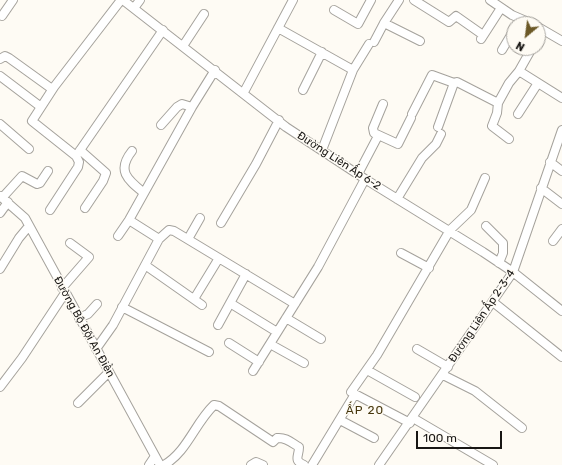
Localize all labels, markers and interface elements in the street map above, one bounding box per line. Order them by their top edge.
north arrow [506,16,546,56]
text: N [514,38,527,54]
street label: Đường Liên Ấp 6-2 [295,129,383,193]
street label: Đường Liên Ấp 2-3-4 [446,267,518,365]
street label: Đường Bộ Đội An Điền [51,274,117,380]
district label: ẤP 20 [346,404,384,418]
scale bar [418,423,504,449]
text: 100 m [423,431,457,445]

